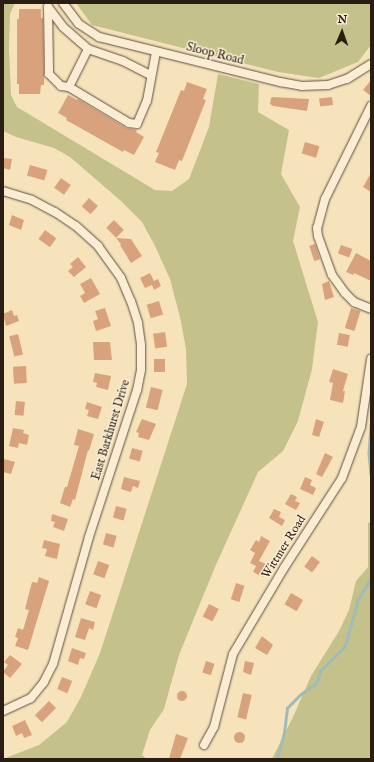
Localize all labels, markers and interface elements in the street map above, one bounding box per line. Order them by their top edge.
north arrow [322,12,362,52]
text: N [337,13,347,27]
street label: Sloop Road [185,40,245,68]
street label: East Barkhurst Drive [89,378,133,482]
street label: Wittmer Road [259,513,309,581]

